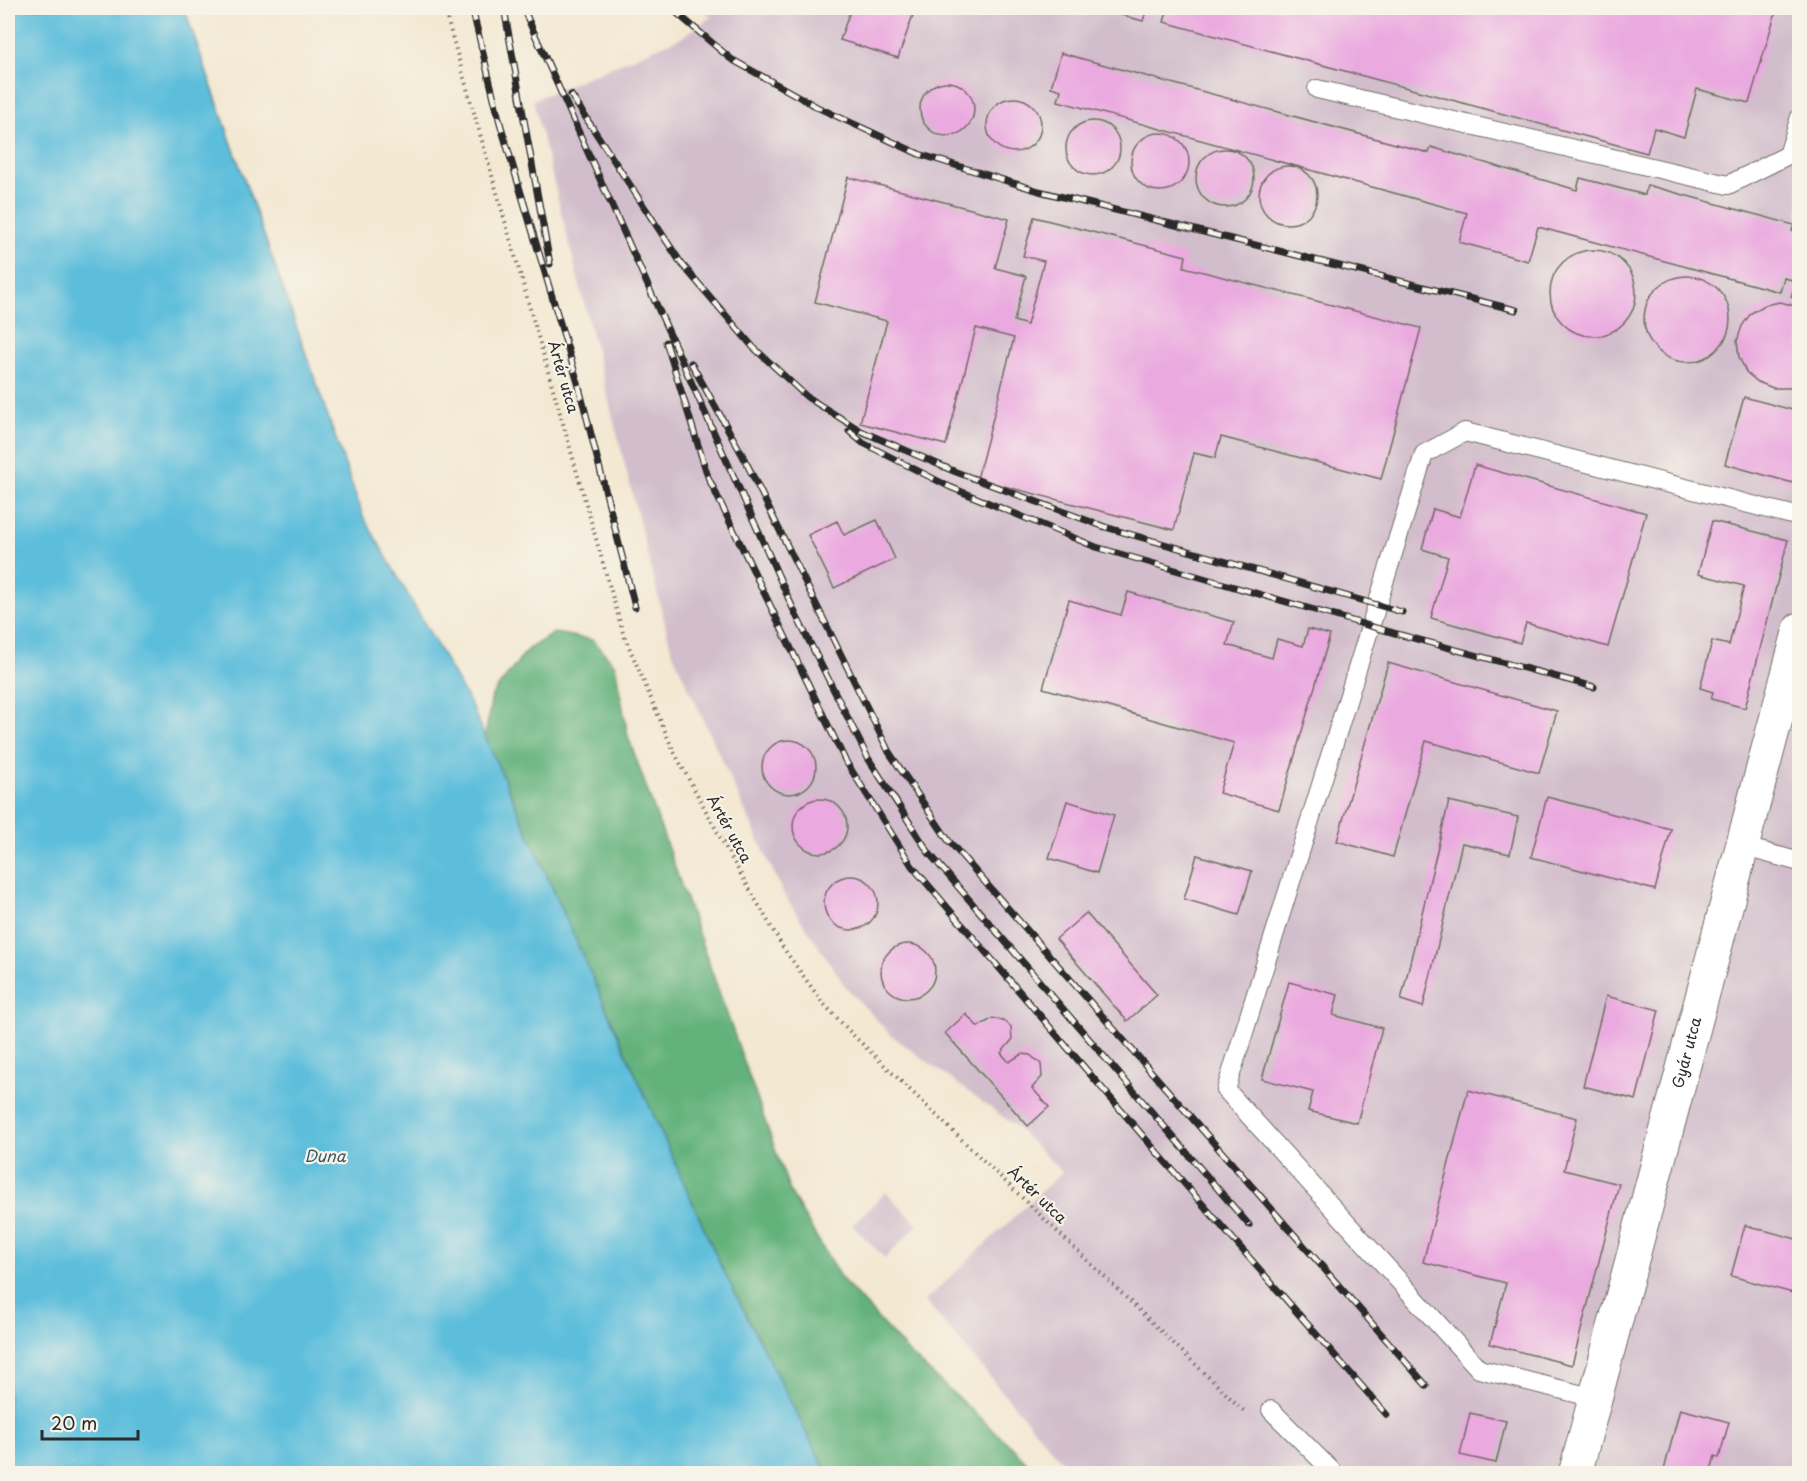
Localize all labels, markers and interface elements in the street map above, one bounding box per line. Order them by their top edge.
street label: Ártér utca [543,338,586,416]
street label: Ártér utca [702,790,759,867]
street label: Gyár utca [1665,1013,1706,1090]
water label: Duna [304,1143,347,1167]
street label: Ártér utca [1003,1160,1073,1229]
scale bar [42,1403,138,1441]
text: 20 m [51,1409,97,1436]

